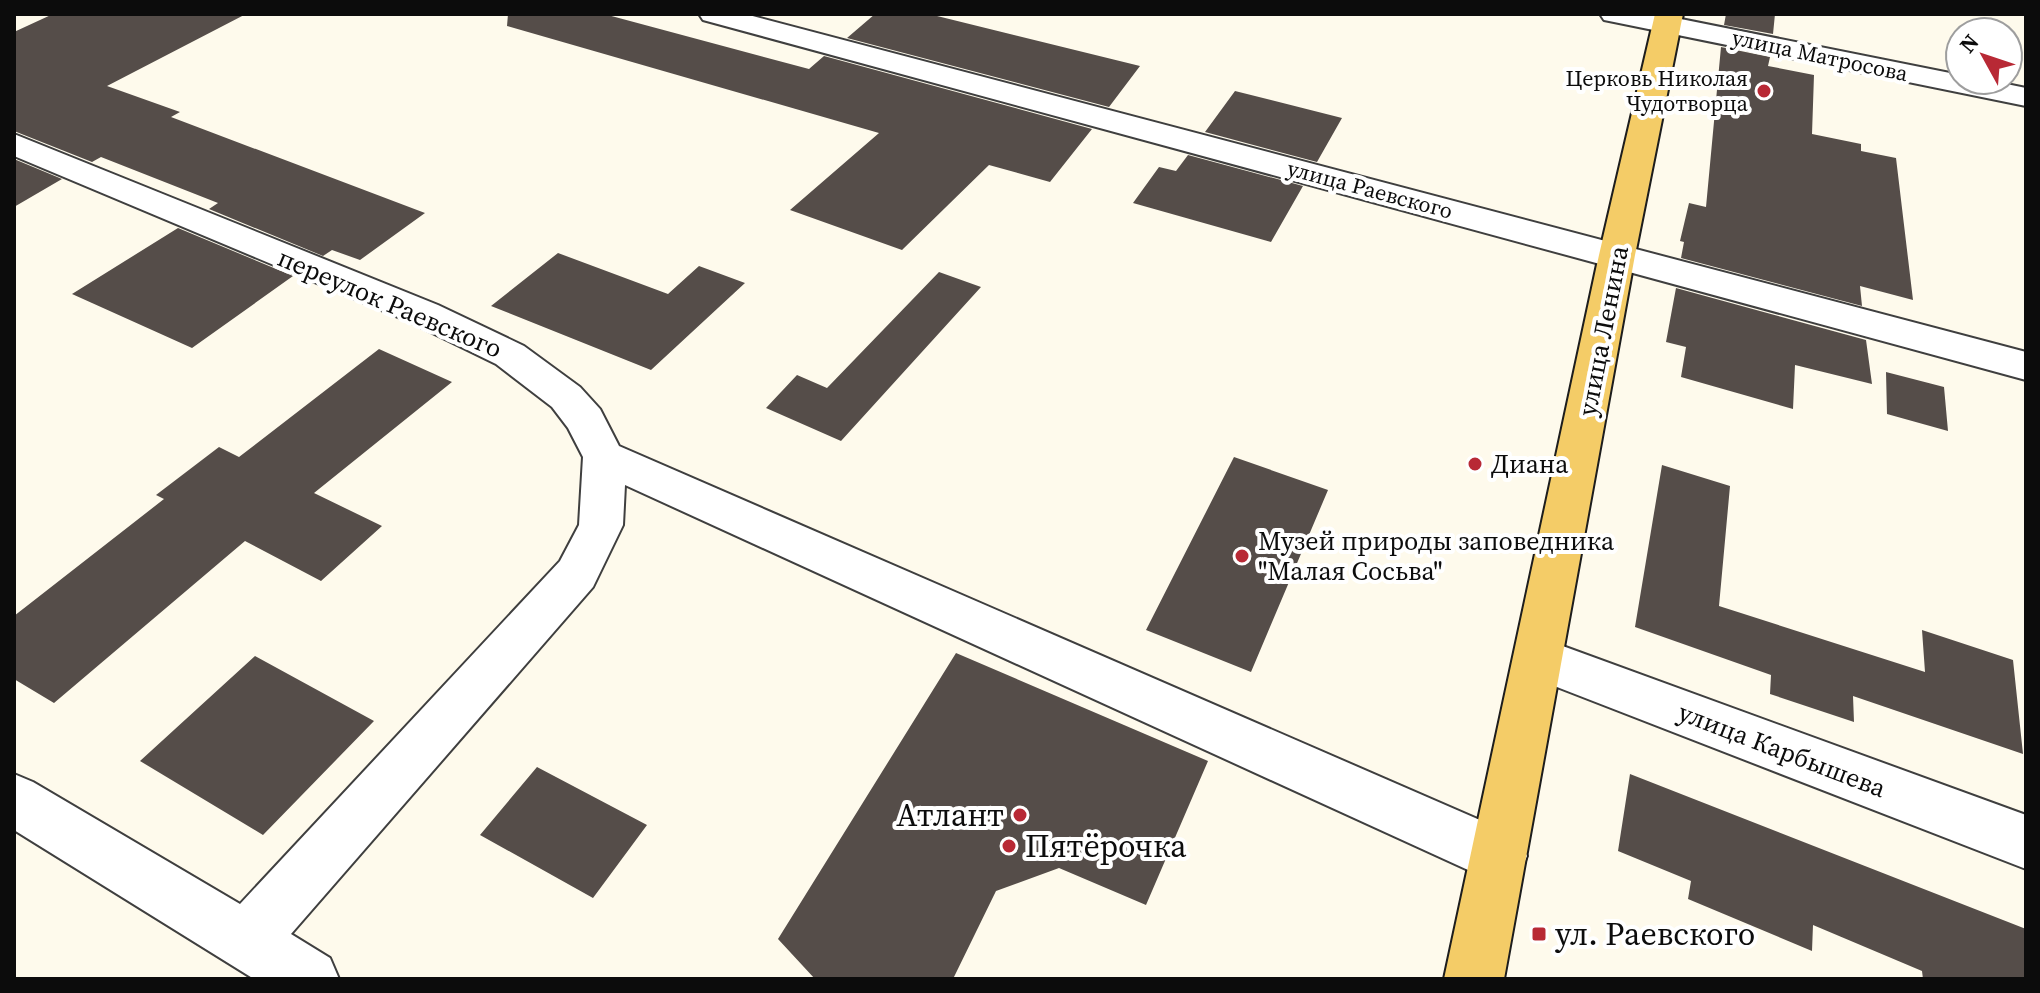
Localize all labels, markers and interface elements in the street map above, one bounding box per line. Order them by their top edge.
north arrow [1944,16,2024,96]
street label: улица Матросова [1729,22,1911,88]
text: N [1952,27,1985,59]
place label: Церковь Николая Чудотворца [1566,63,1749,118]
marker: Церковь Николая Чудотворца [1755,82,1773,100]
street label: улица Раевского [1284,152,1456,226]
street label: переулок Раевского [272,239,508,367]
street label: улица Ленина [1569,242,1637,419]
place label: Диана [1491,446,1569,482]
marker: Диана [1466,455,1484,473]
place label: Музей природы заповедника "Малая Сосьва" [1258,523,1615,589]
marker: Музей природы заповедника "Малая Сосьва" [1233,547,1251,565]
street label: улица Карбышева [1673,694,1892,806]
place label: Атлант [896,793,1004,837]
marker: Атлант [1011,806,1029,824]
place label: Пятёрочка [1025,824,1187,868]
marker: Пятёрочка [1000,837,1018,855]
place label: ул. Раевского [1555,912,1755,956]
marker: ул. Раевского [1530,925,1548,943]

